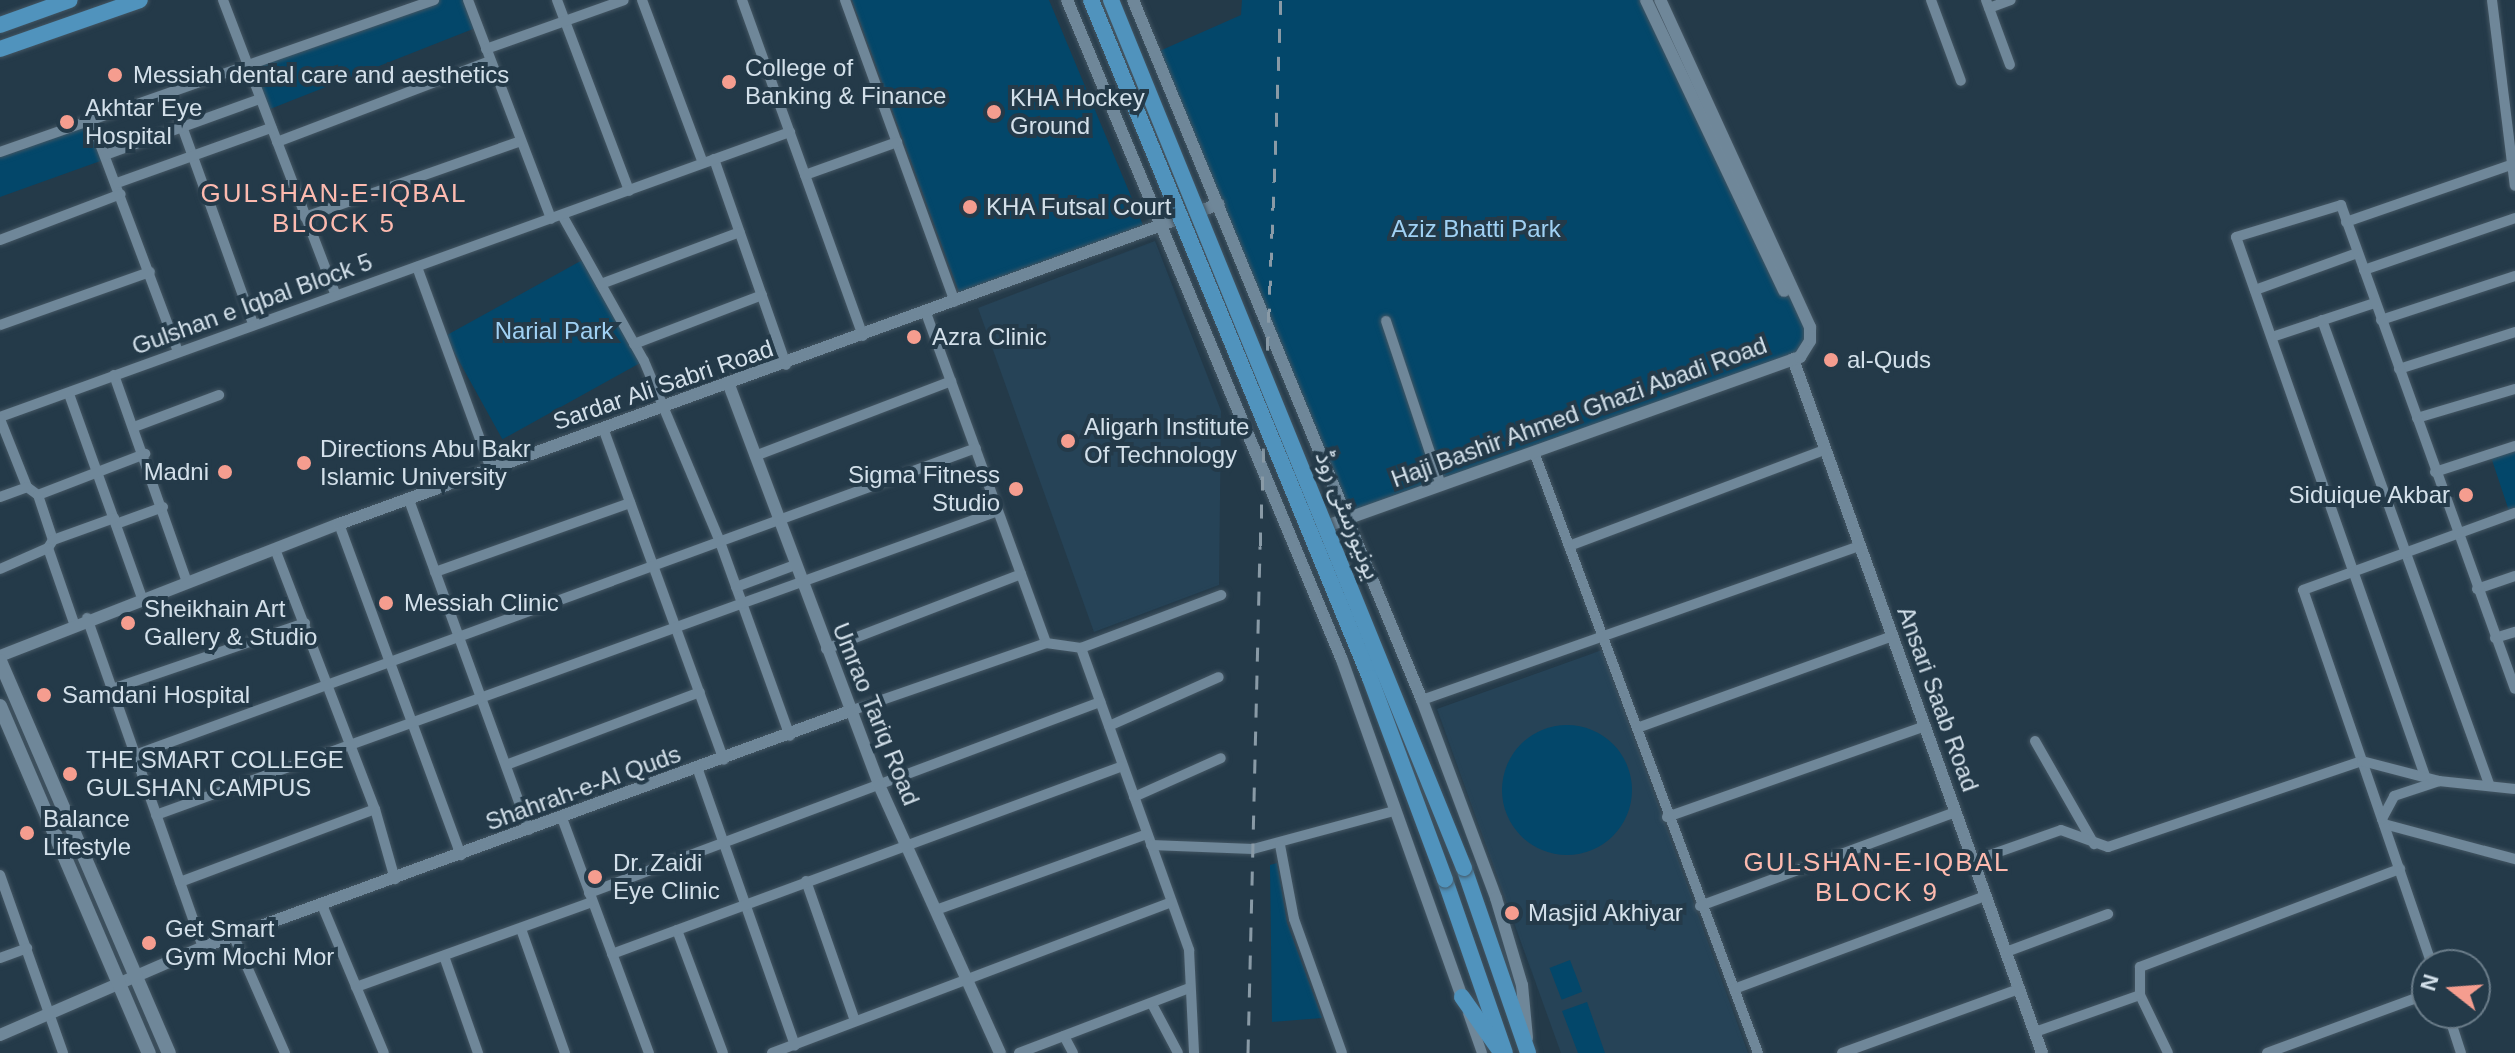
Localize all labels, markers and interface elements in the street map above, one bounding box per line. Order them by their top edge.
place label: College of Banking & Finance [745,54,946,110]
place label: Messiah dental care and aesthetics [133,61,509,89]
marker: Messiah dental care and aesthetics [104,64,126,86]
marker: College of Banking & Finance [720,73,738,91]
place label: KHA Hockey Ground [1010,84,1146,140]
place label: Akhtar Eye Hospital [85,94,202,150]
marker: KHA Hockey Ground [985,103,1003,121]
marker: Akhtar Eye Hospital [56,111,78,133]
district label: GULSHAN-E-IQBAL BLOCK 5 [201,178,467,240]
place label: KHA Futsal Court [986,193,1173,221]
marker: KHA Futsal Court [961,198,979,216]
park label: Aziz Bhatti Park [1391,215,1561,243]
street label: Gulshan e Iqbal Block 5 [128,247,376,361]
park label: Narial Park [495,317,613,345]
place label: Azra Clinic [932,323,1047,351]
marker: Azra Clinic [903,326,925,348]
street label: Haji Bashir Ahmed Ghazi Abadi Road [1386,330,1772,494]
street label: Sardar Ali Sabri Road [549,334,777,436]
place label: al-Quds [1847,346,1931,374]
marker: al-Quds [1822,351,1840,369]
place label: Aligarh Institute Of Technology [1084,413,1249,469]
marker: Aligarh Institute Of Technology [1059,432,1077,450]
place label: Directions Abu Bakr Islamic University [320,435,532,491]
street label: یونیورسٹی روڈ [1309,446,1387,584]
marker: Directions Abu Bakr Islamic University [295,454,313,472]
place label: Madni [144,458,209,486]
place label: Sigma Fitness Studio [848,461,1000,517]
marker: Madni [216,463,234,481]
marker: Sigma Fitness Studio [1007,480,1025,498]
place label: Siduique Akbar [2287,481,2450,509]
marker: Siduique Akbar [2457,486,2475,504]
place label: Messiah Clinic [404,589,559,617]
marker: Messiah Clinic [375,592,397,614]
place label: Sheikhain Art Gallery & Studio [144,595,317,651]
street label: Ansari Saab Road [1891,603,1985,795]
marker: Sheikhain Art Gallery & Studio [119,614,137,632]
street label: Umrao Tariq Road [826,618,926,810]
place label: Samdani Hospital [62,681,250,709]
marker: Samdani Hospital [33,684,55,706]
street label: Shahrah-e-Al Quds [482,739,684,837]
place label: THE SMART COLLEGE GULSHAN CAMPUS [86,746,344,802]
marker: THE SMART COLLEGE GULSHAN CAMPUS [61,765,79,783]
place label: Balance Lifestyle [43,805,131,861]
marker: Balance Lifestyle [18,824,36,842]
district label: GULSHAN-E-IQBAL BLOCK 9 [1744,847,2010,908]
place label: Dr. Zaidi Eye Clinic [613,849,720,905]
marker: Dr. Zaidi Eye Clinic [584,866,606,888]
place label: Masjid Akhiyar [1528,899,1684,927]
marker: Masjid Akhiyar [1503,904,1521,922]
place label: Get Smart Gym Mochi Mor [165,915,334,971]
marker: Get Smart Gym Mochi Mor [140,934,158,952]
north arrow [2411,949,2491,1029]
text: N [2415,971,2444,994]

